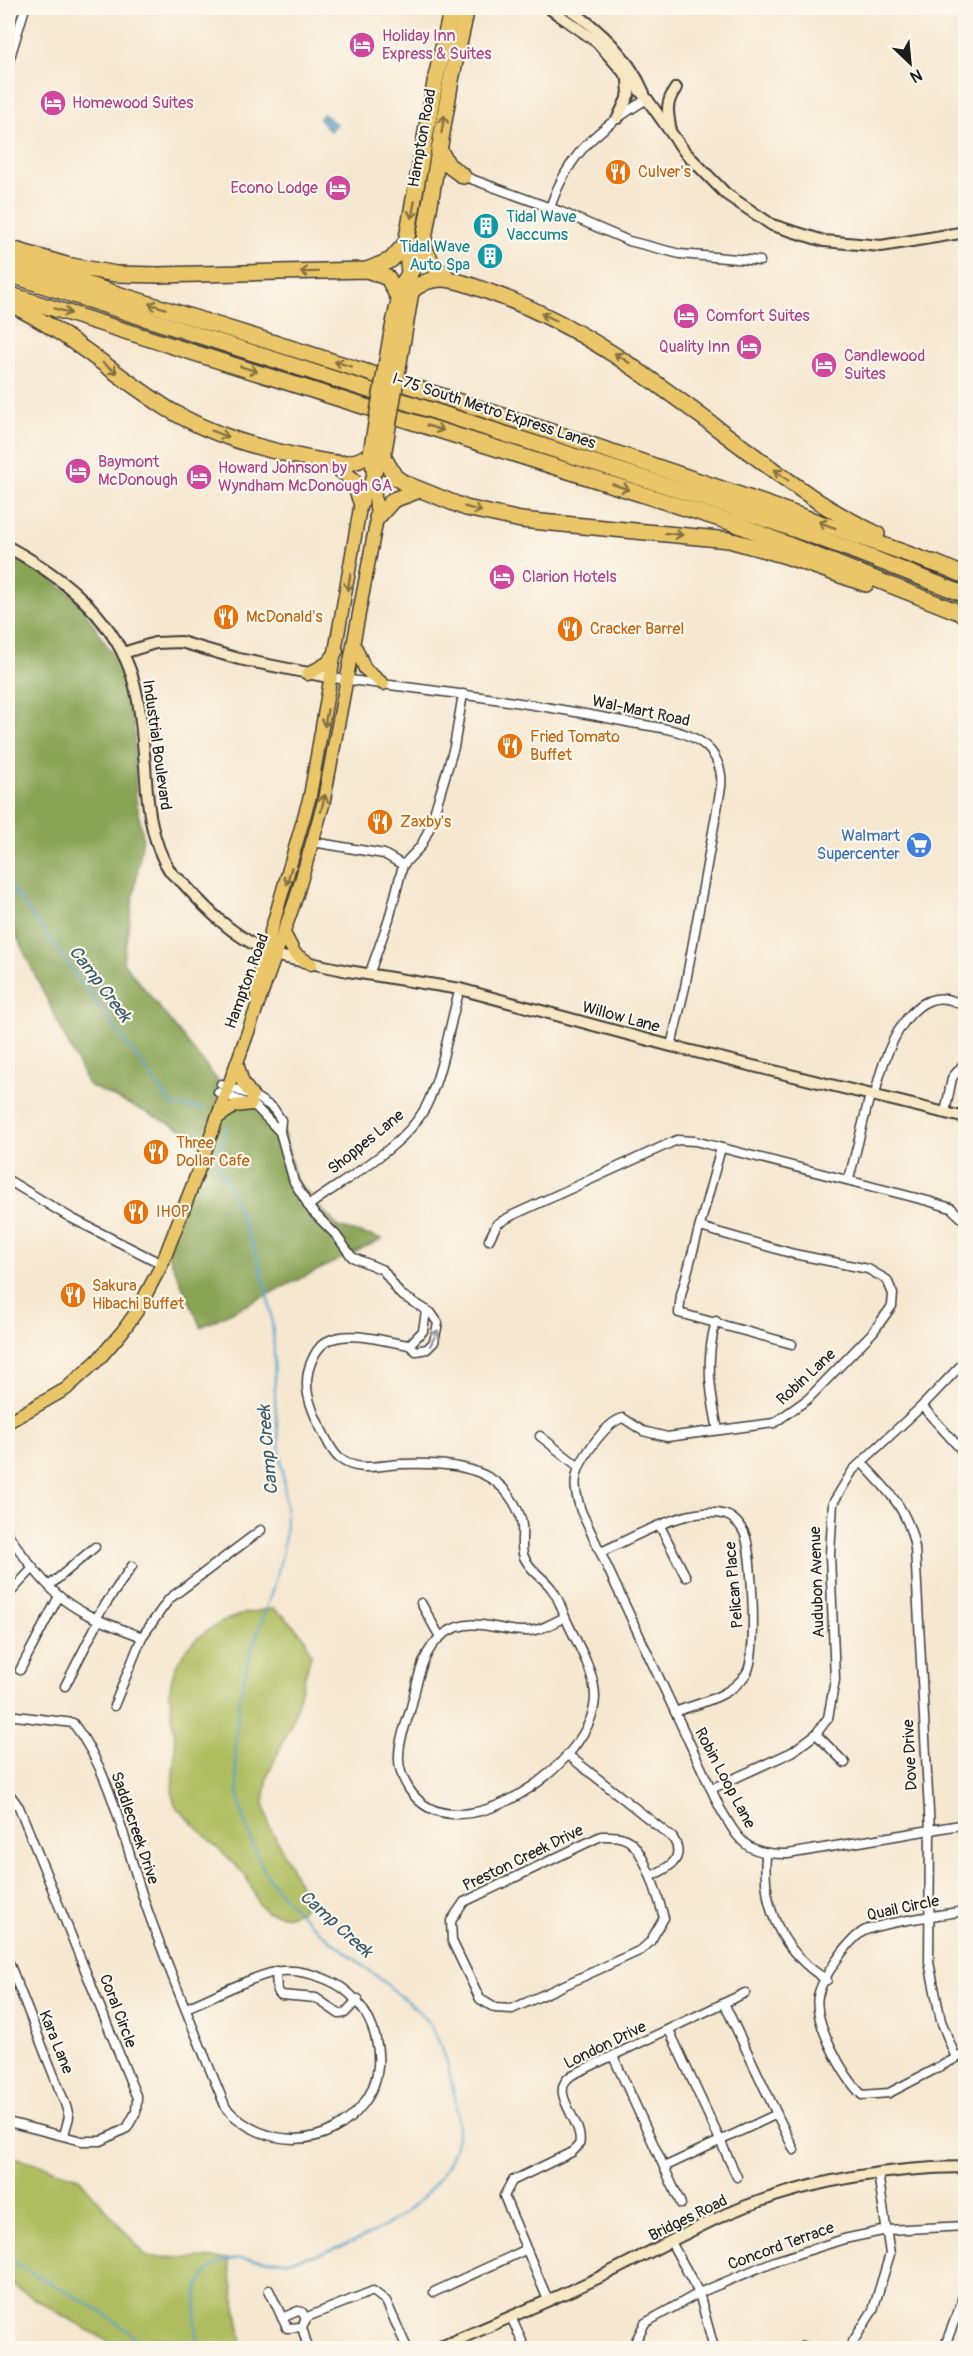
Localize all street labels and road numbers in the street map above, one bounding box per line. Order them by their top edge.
street label: Hampton Road [403,87,441,189]
street label: I-75 South Metro Express Lanes [390,369,598,453]
street label: Industrial Boulevard [138,678,176,812]
street label: Wal-Mart Road [590,691,692,731]
street label: Hampton Road [221,931,273,1031]
street label: Willow Lane [580,997,662,1037]
street label: Shoppes Lane [324,1105,408,1179]
street label: Robin Lane [772,1344,840,1409]
street label: Audubon Avenue [805,1526,829,1638]
street label: Pelican Place [720,1541,748,1629]
street label: Dove Drive [898,1719,922,1791]
street label: Robin Loop Lane [690,1724,760,1832]
street label: Saddlecreek Drive [106,1769,164,1887]
street label: Preston Creek Drive [459,1820,587,1896]
street label: Quail Circle [865,1891,941,1925]
street label: Coral Circle [95,1971,141,2051]
street label: Kara Lane [34,2007,78,2077]
street label: London Drive [561,2016,650,2074]
street label: Bridges Road [645,2190,731,2246]
street label: Concord Terrace [725,2218,837,2274]

